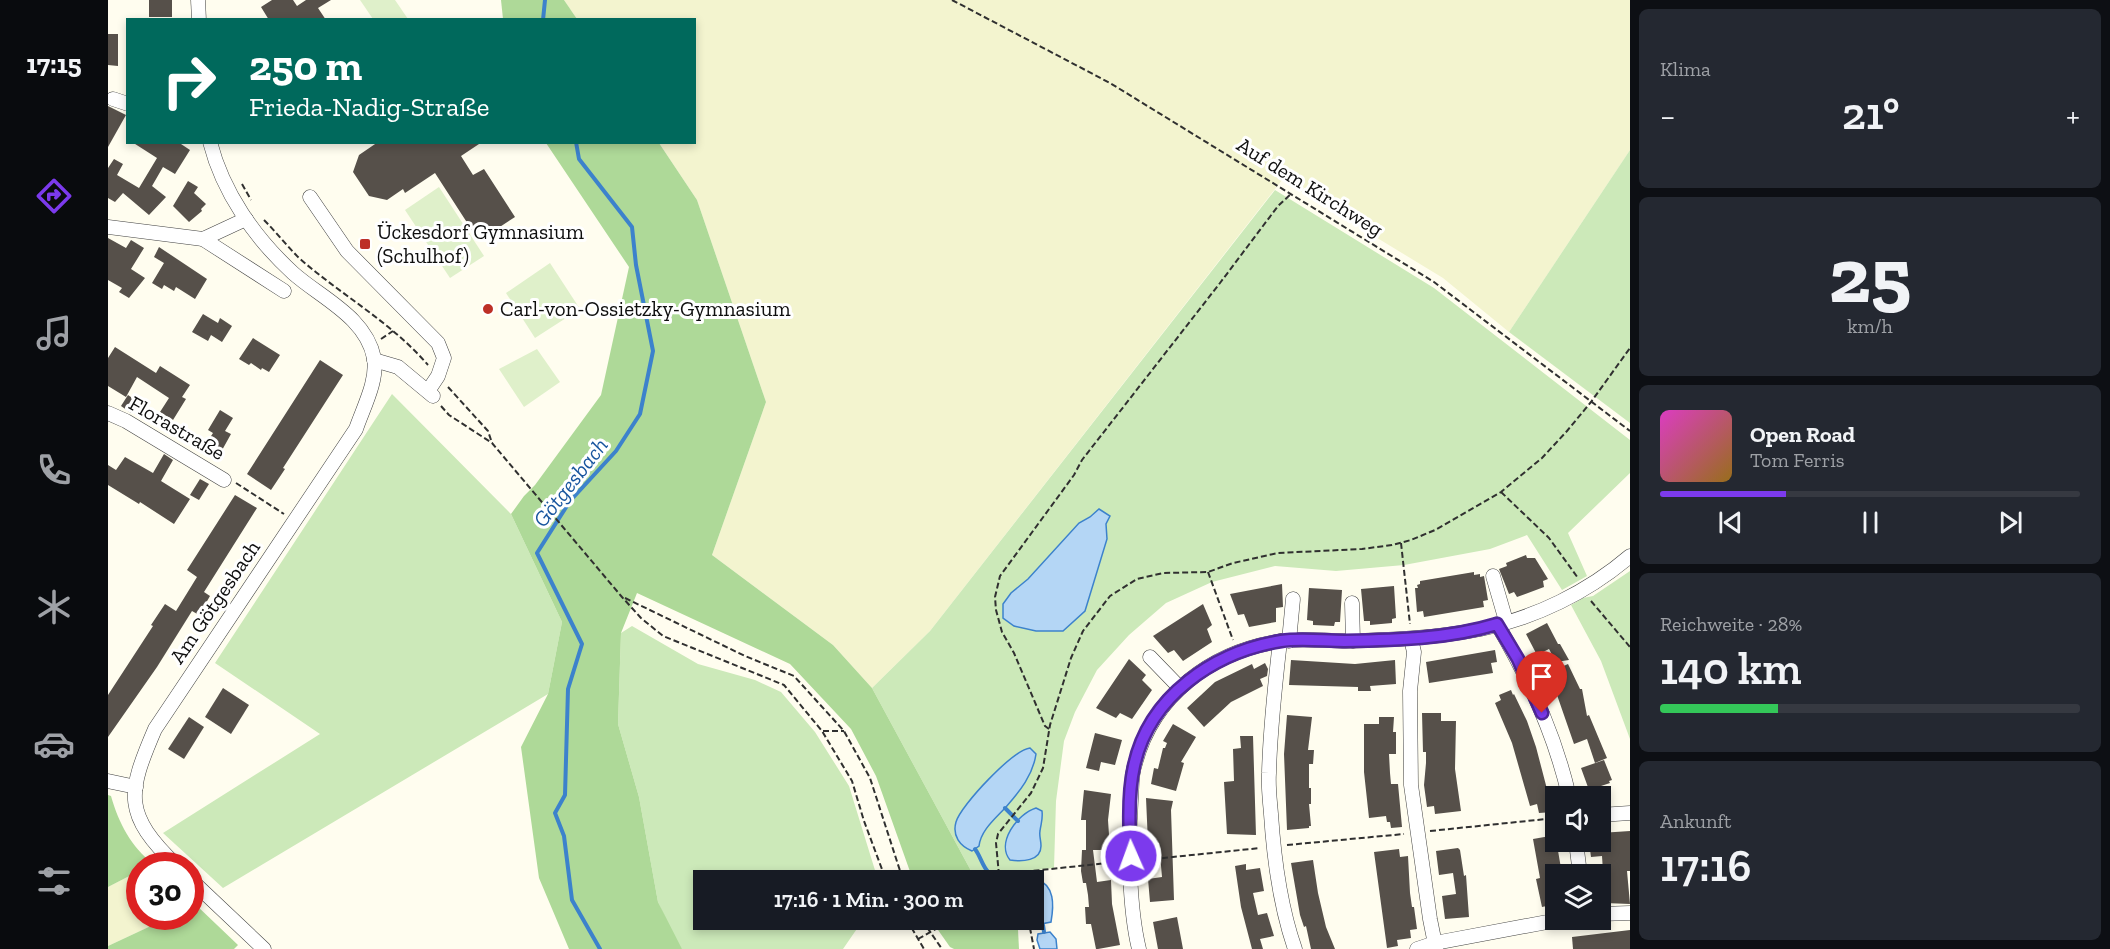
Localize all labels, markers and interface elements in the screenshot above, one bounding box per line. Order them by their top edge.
text: 250 m [249,40,362,91]
icon: right [150,42,228,120]
text: 17:15 [26,48,82,80]
text: Klima [1660,57,1711,81]
text: 21° [1842,87,1900,141]
text: Frieda-Nadig-Straße [249,91,490,123]
text: − [1660,96,1675,135]
text: + [2066,96,2080,135]
street label: Auf dem Kirchweg [1233,132,1388,242]
icon: directions [33,175,75,217]
place label: Ückesdorf Gymnasium (Schulhof) [377,219,584,268]
text: 25 [1829,228,1911,322]
marker: Ückesdorf Gymnasium (Schulhof) [358,237,372,251]
place label: Carl-von-Ossietzky-Gymnasium [500,296,791,321]
marker: Carl-von-Ossietzky-Gymnasium [481,302,495,316]
icon: music [33,312,75,354]
text: km/h [1847,314,1893,338]
street label: Florastraße [125,390,230,465]
text: Open Road [1750,421,1855,448]
water label: Götgesbach [527,432,614,532]
text: Tom Ferris [1750,448,1845,472]
icon: phone [33,449,75,491]
icon: previous [1714,506,1747,539]
icon: pause [1854,506,1887,539]
icon: next [1994,506,2027,539]
street label: Am Götgesbach [164,535,265,668]
icon: climate [33,586,75,628]
text: Reichweite · 28% [1660,612,1802,636]
text: 140 km [1660,642,1801,696]
pin [1516,651,1567,713]
icon: arrive [1525,660,1558,693]
icon: car [33,723,75,765]
map controls [1545,786,1611,930]
button: sound [1545,786,1611,852]
text: Ankunft [1660,809,1731,833]
position arrow [1099,824,1163,888]
text: 17:16 [1660,839,1752,893]
speed limit sign: 30 [126,852,204,930]
icon: filters [33,860,75,902]
button: layers [1545,864,1611,930]
text: 17:16 · 1 Min. · 300 m [774,886,963,913]

